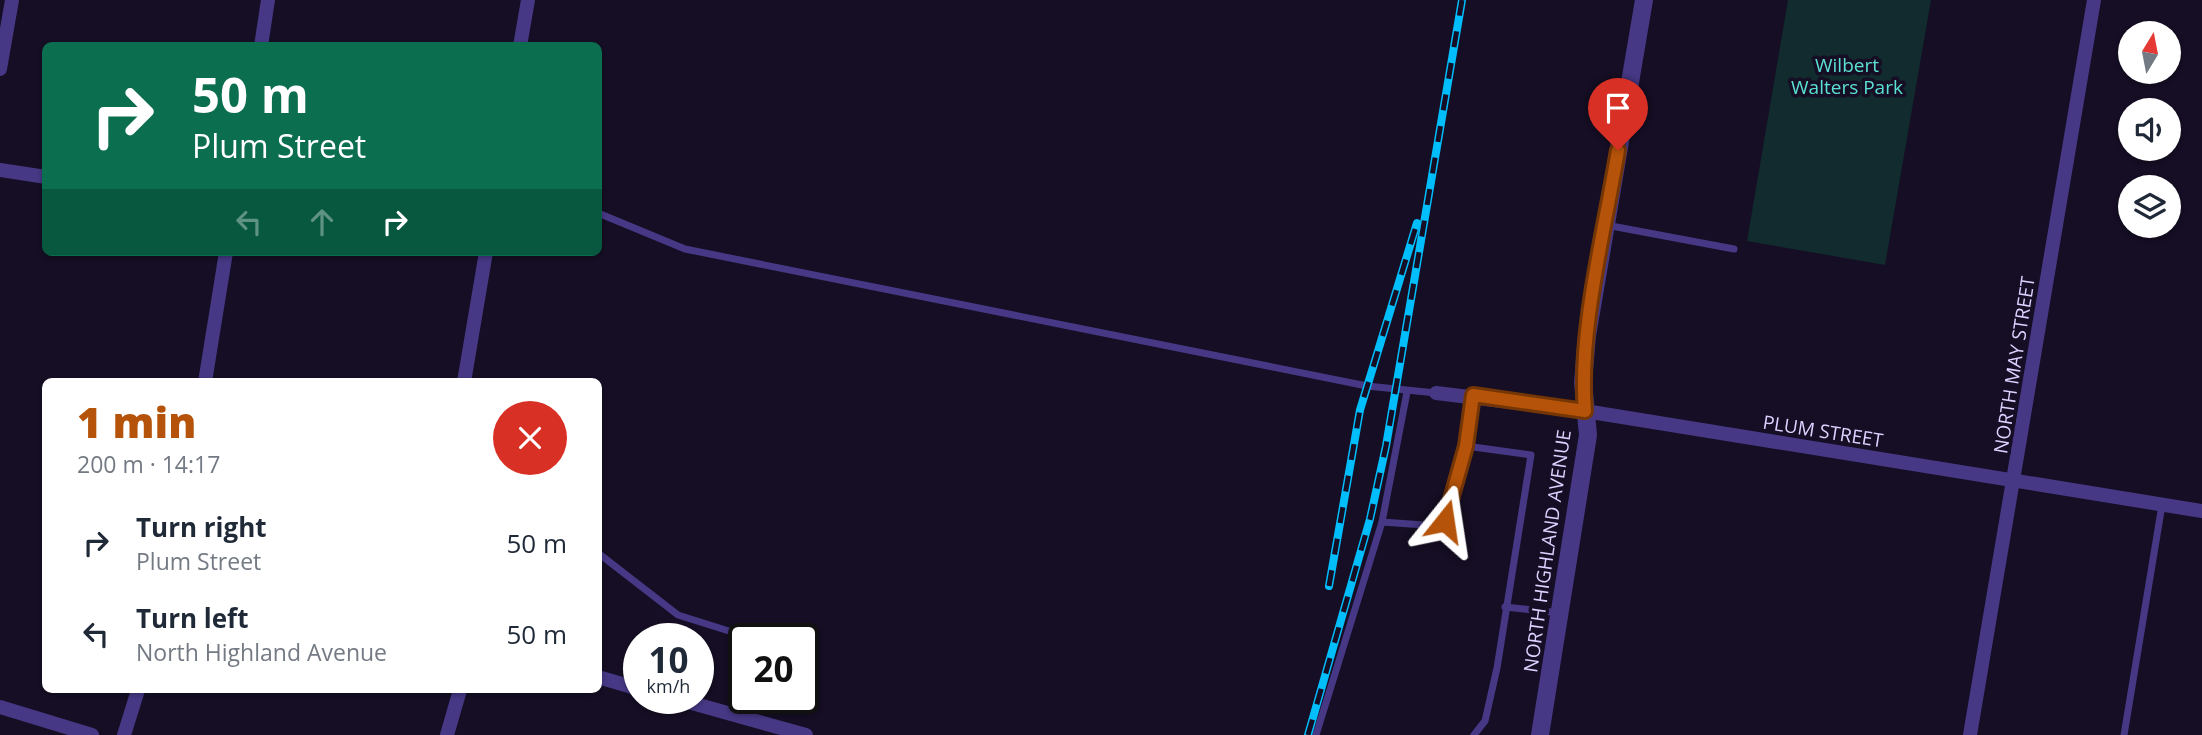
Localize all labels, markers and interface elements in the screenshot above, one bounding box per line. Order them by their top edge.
north arrow [2118,21,2180,84]
map controls [2118,21,2181,238]
park label: Wilbert Walters Park [1791,52,1903,100]
text: 50 m [192,61,309,127]
icon: right [77,70,168,161]
pin [1588,78,1648,150]
icon: arrive [1599,89,1637,127]
button: sound [2118,98,2181,161]
text: Plum Street [192,124,366,167]
button: layers [2118,175,2181,238]
icon: left [230,203,268,241]
icon: ahead [303,203,341,241]
icon: right [376,203,414,241]
street label: NORTH MAY STREET [1987,274,2041,455]
text: 1 min [77,393,196,450]
button: close [493,401,567,475]
street label: PLUM STREET [1761,409,1886,453]
street label: NORTH HIGHLAND AVENUE [1517,428,1577,674]
text: 200 m · 14:17 [77,448,220,480]
position arrow [1408,484,1482,558]
text: Turn right [136,509,267,545]
icon: right [77,524,115,562]
text: 50 m [506,525,567,561]
text: Plum Street [136,545,261,577]
text: Turn left [136,600,248,636]
icon: left [77,615,115,653]
text: 50 m [506,616,567,652]
speed limit sign: 20 [728,623,819,714]
text: North Highland Avenue [136,636,387,668]
text: 10 [648,636,689,683]
text: km/h [647,674,690,698]

